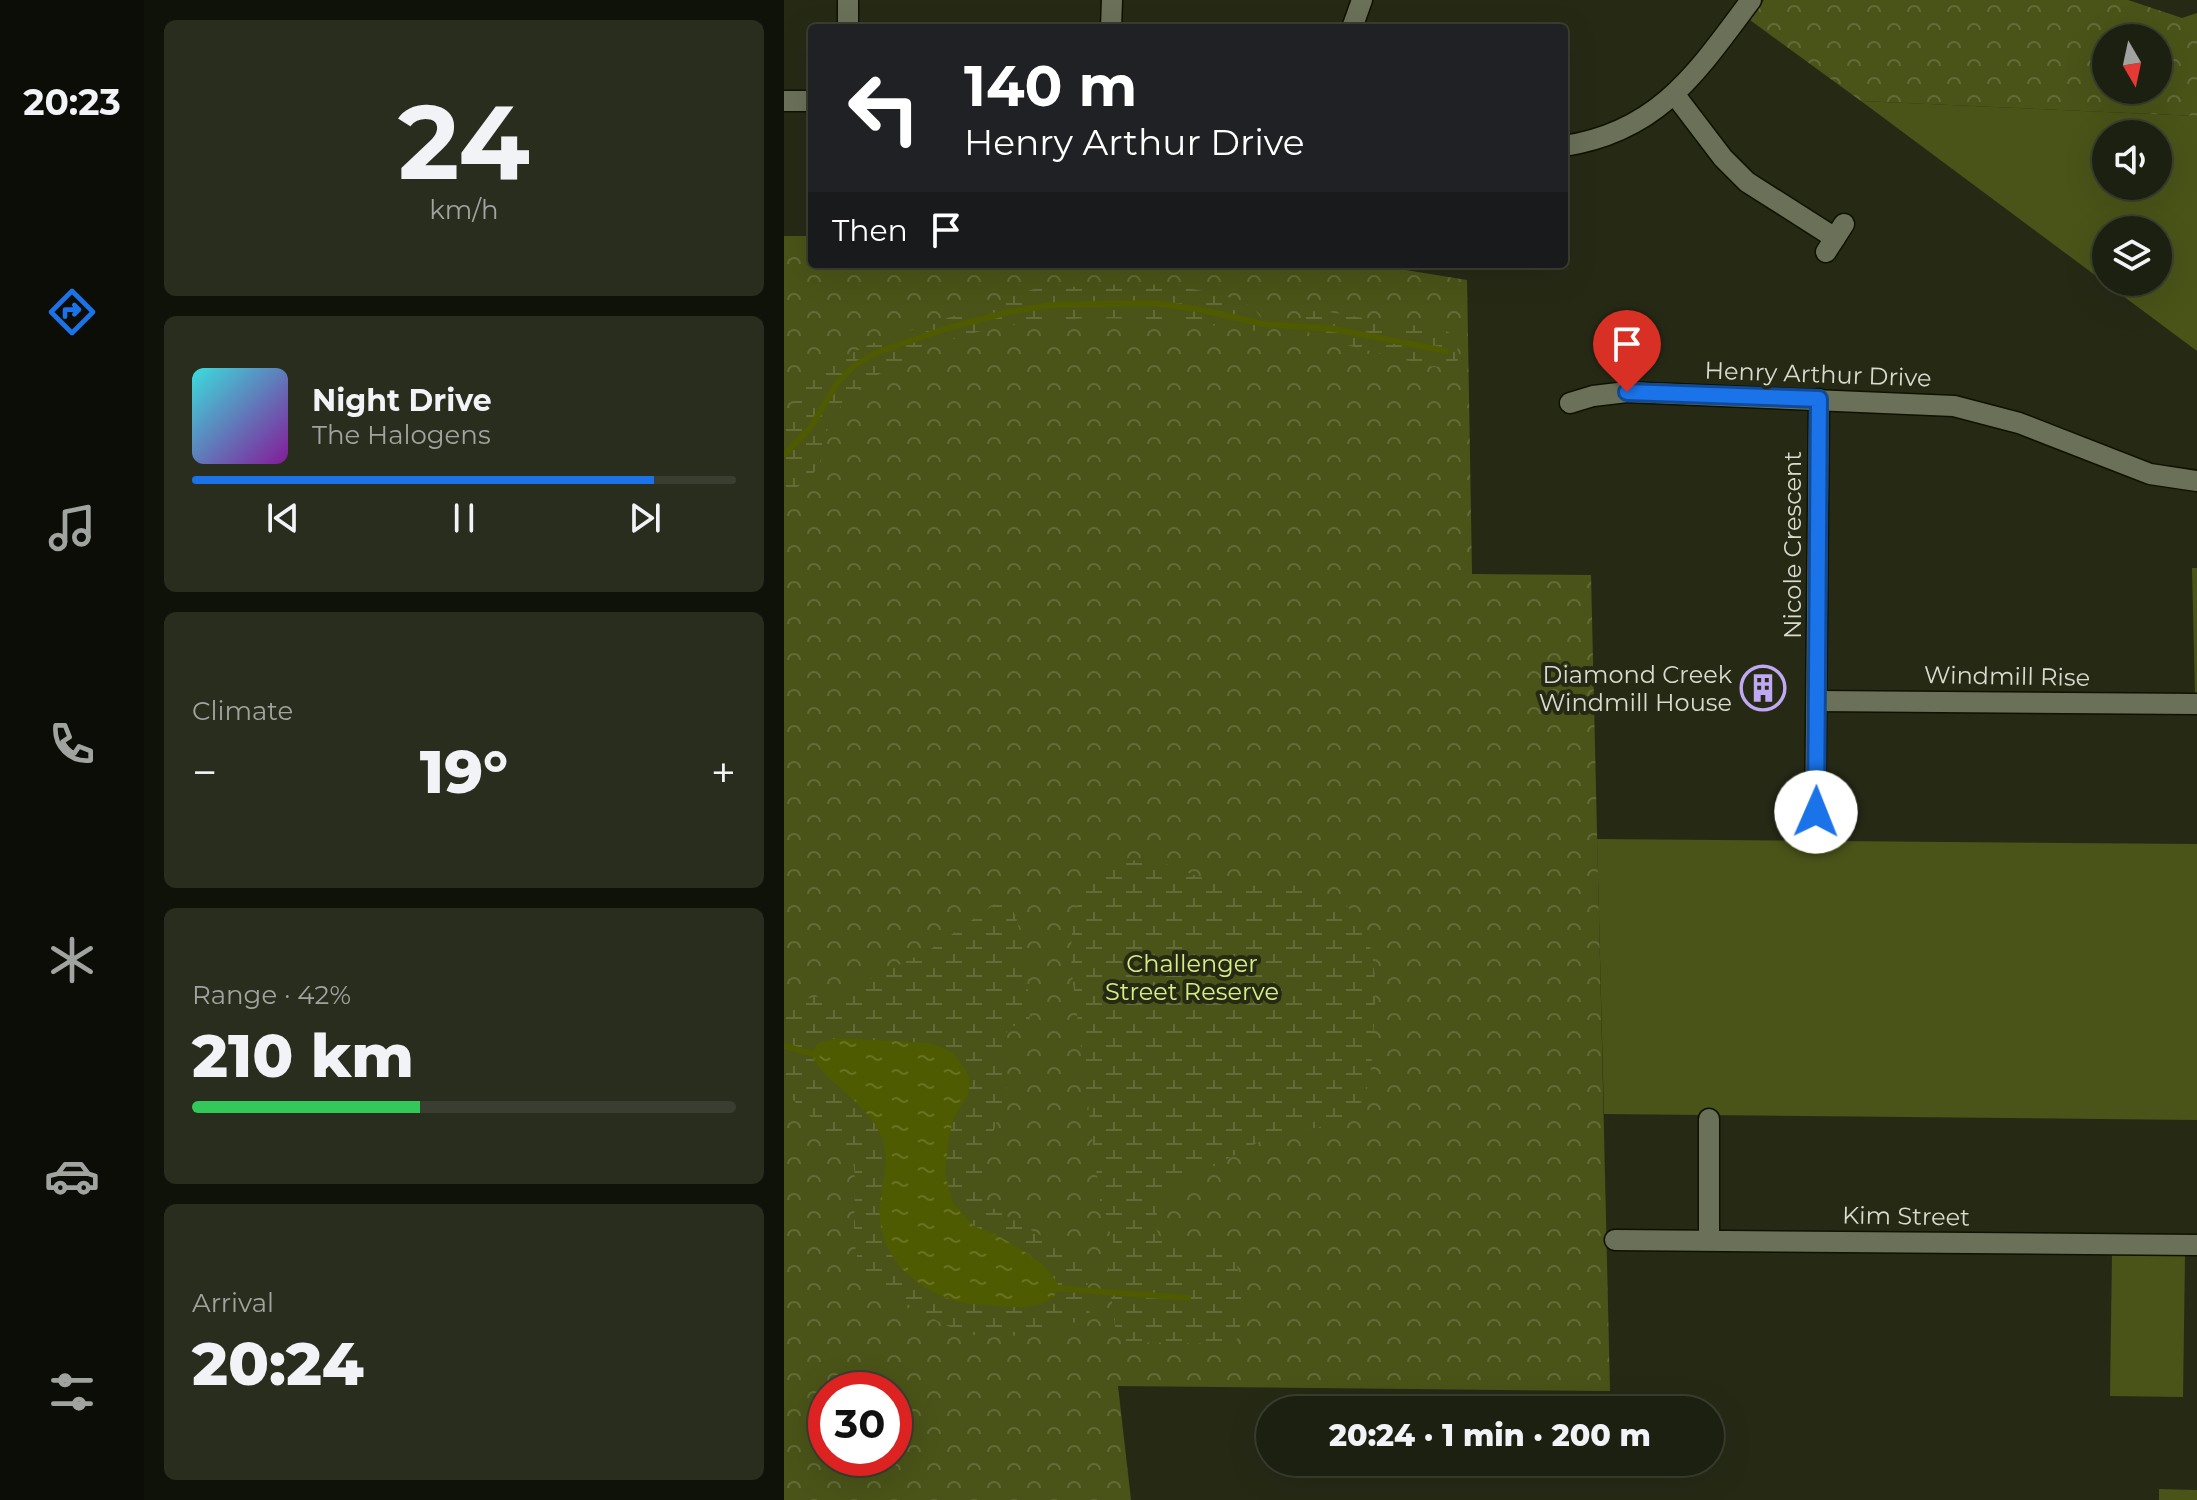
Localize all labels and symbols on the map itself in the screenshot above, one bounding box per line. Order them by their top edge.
north arrow [2092,24,2172,104]
pin [1593,310,1661,392]
street label: Henry Arthur Drive [1704,356,1932,392]
street label: Nicole Crescent [1778,451,1807,639]
place label: Diamond Creek Windmill House [1539,660,1733,717]
street label: Windmill Rise [1924,660,2090,692]
building icon: Diamond Creek Windmill House [1739,664,1787,712]
position arrow [1774,770,1858,854]
park label: Challenger Street Reserve [1105,949,1279,1006]
street label: Kim Street [1842,1200,1970,1232]
speed limit sign: 30 [808,1372,912,1476]

